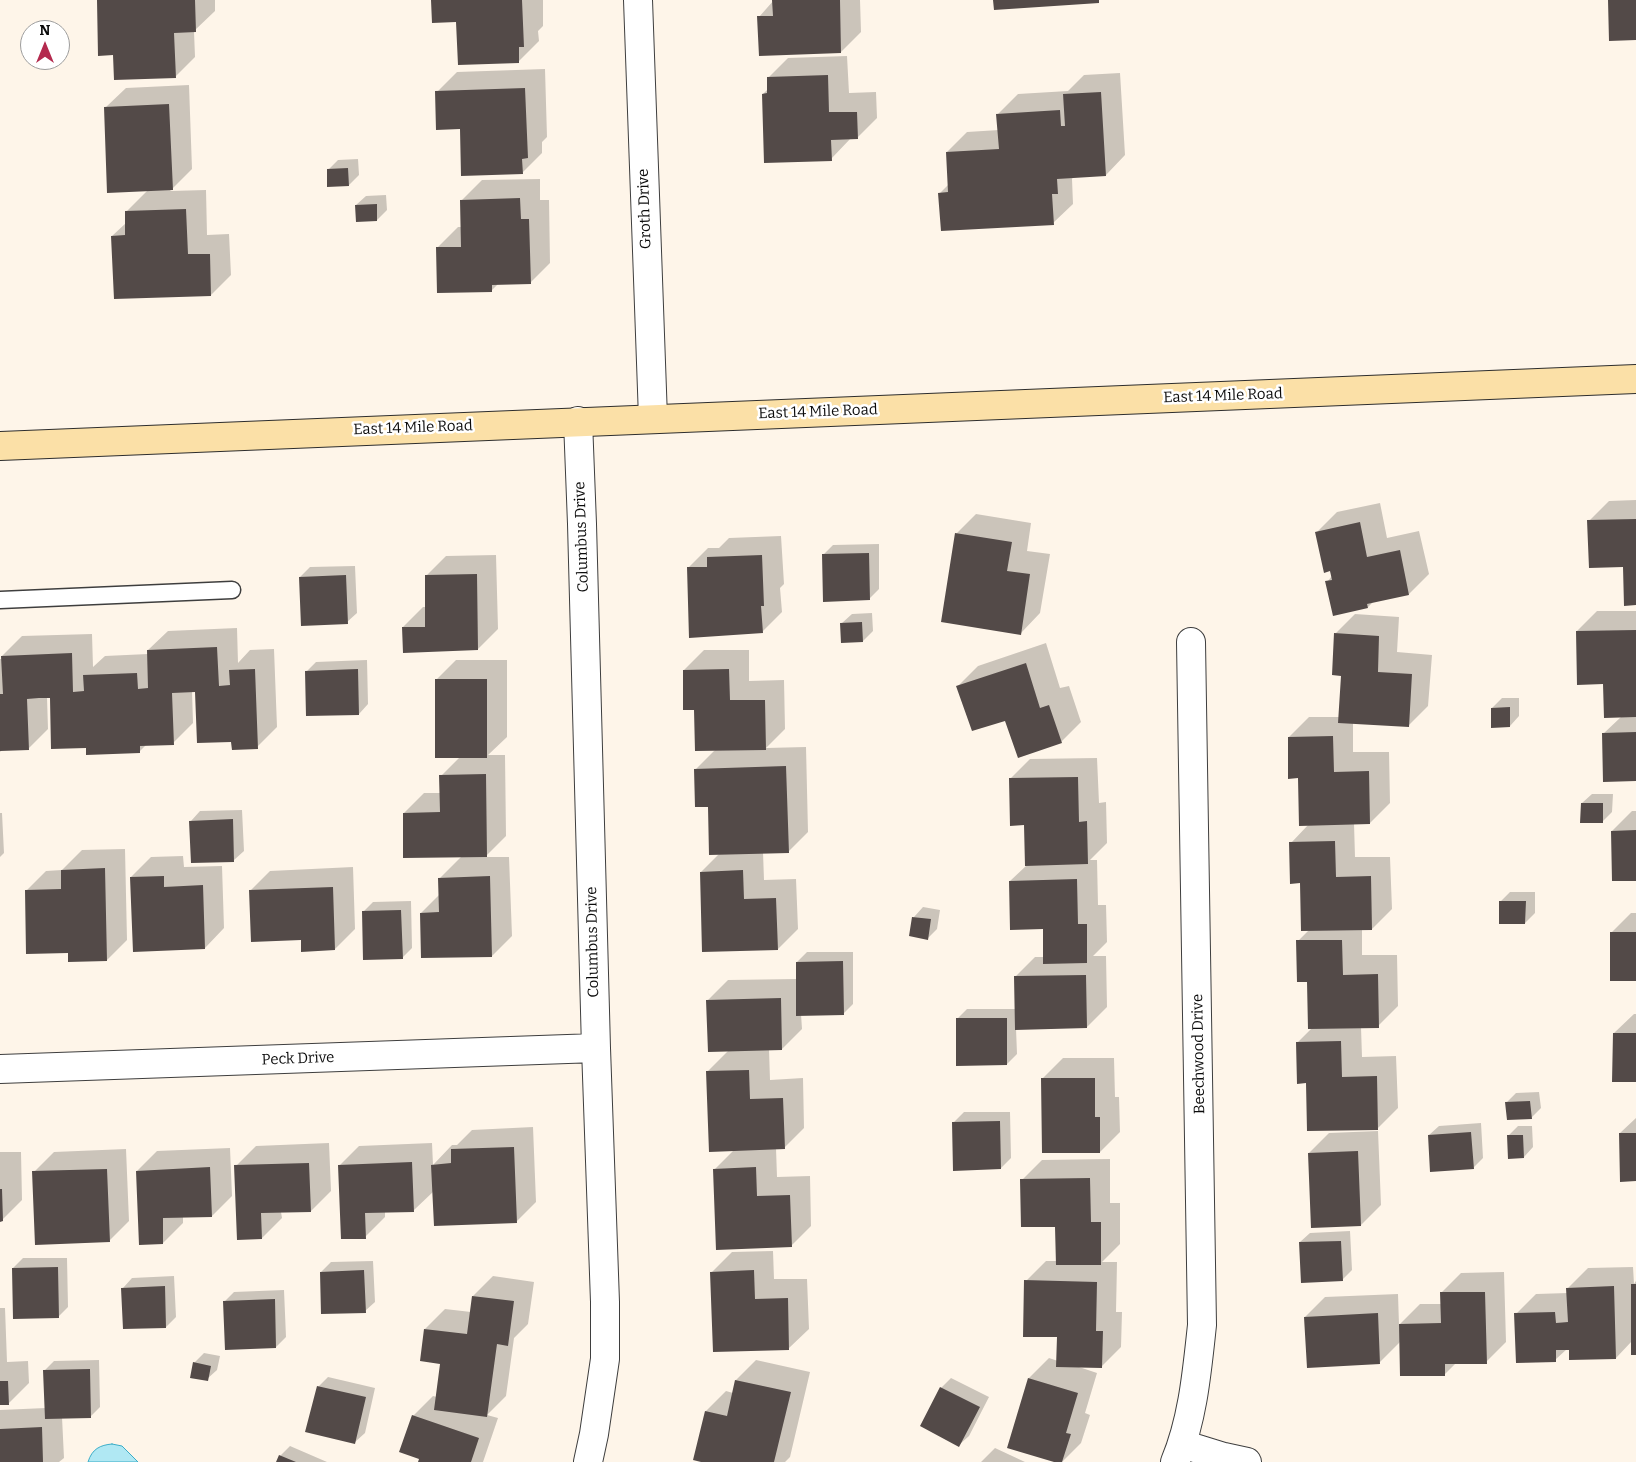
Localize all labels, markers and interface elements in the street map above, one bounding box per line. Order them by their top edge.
north arrow [20,20,70,70]
text: N [40,22,50,39]
street label: Groth Drive [635,168,655,250]
street label: East 14 Mile Road [1163,385,1283,407]
street label: East 14 Mile Road [758,401,878,423]
street label: East 14 Mile Road [353,417,473,439]
street label: Columbus Drive [571,481,593,593]
street label: Columbus Drive [583,886,603,998]
street label: Beechwood Drive [1189,994,1209,1114]
street label: Peck Drive [261,1049,335,1069]

